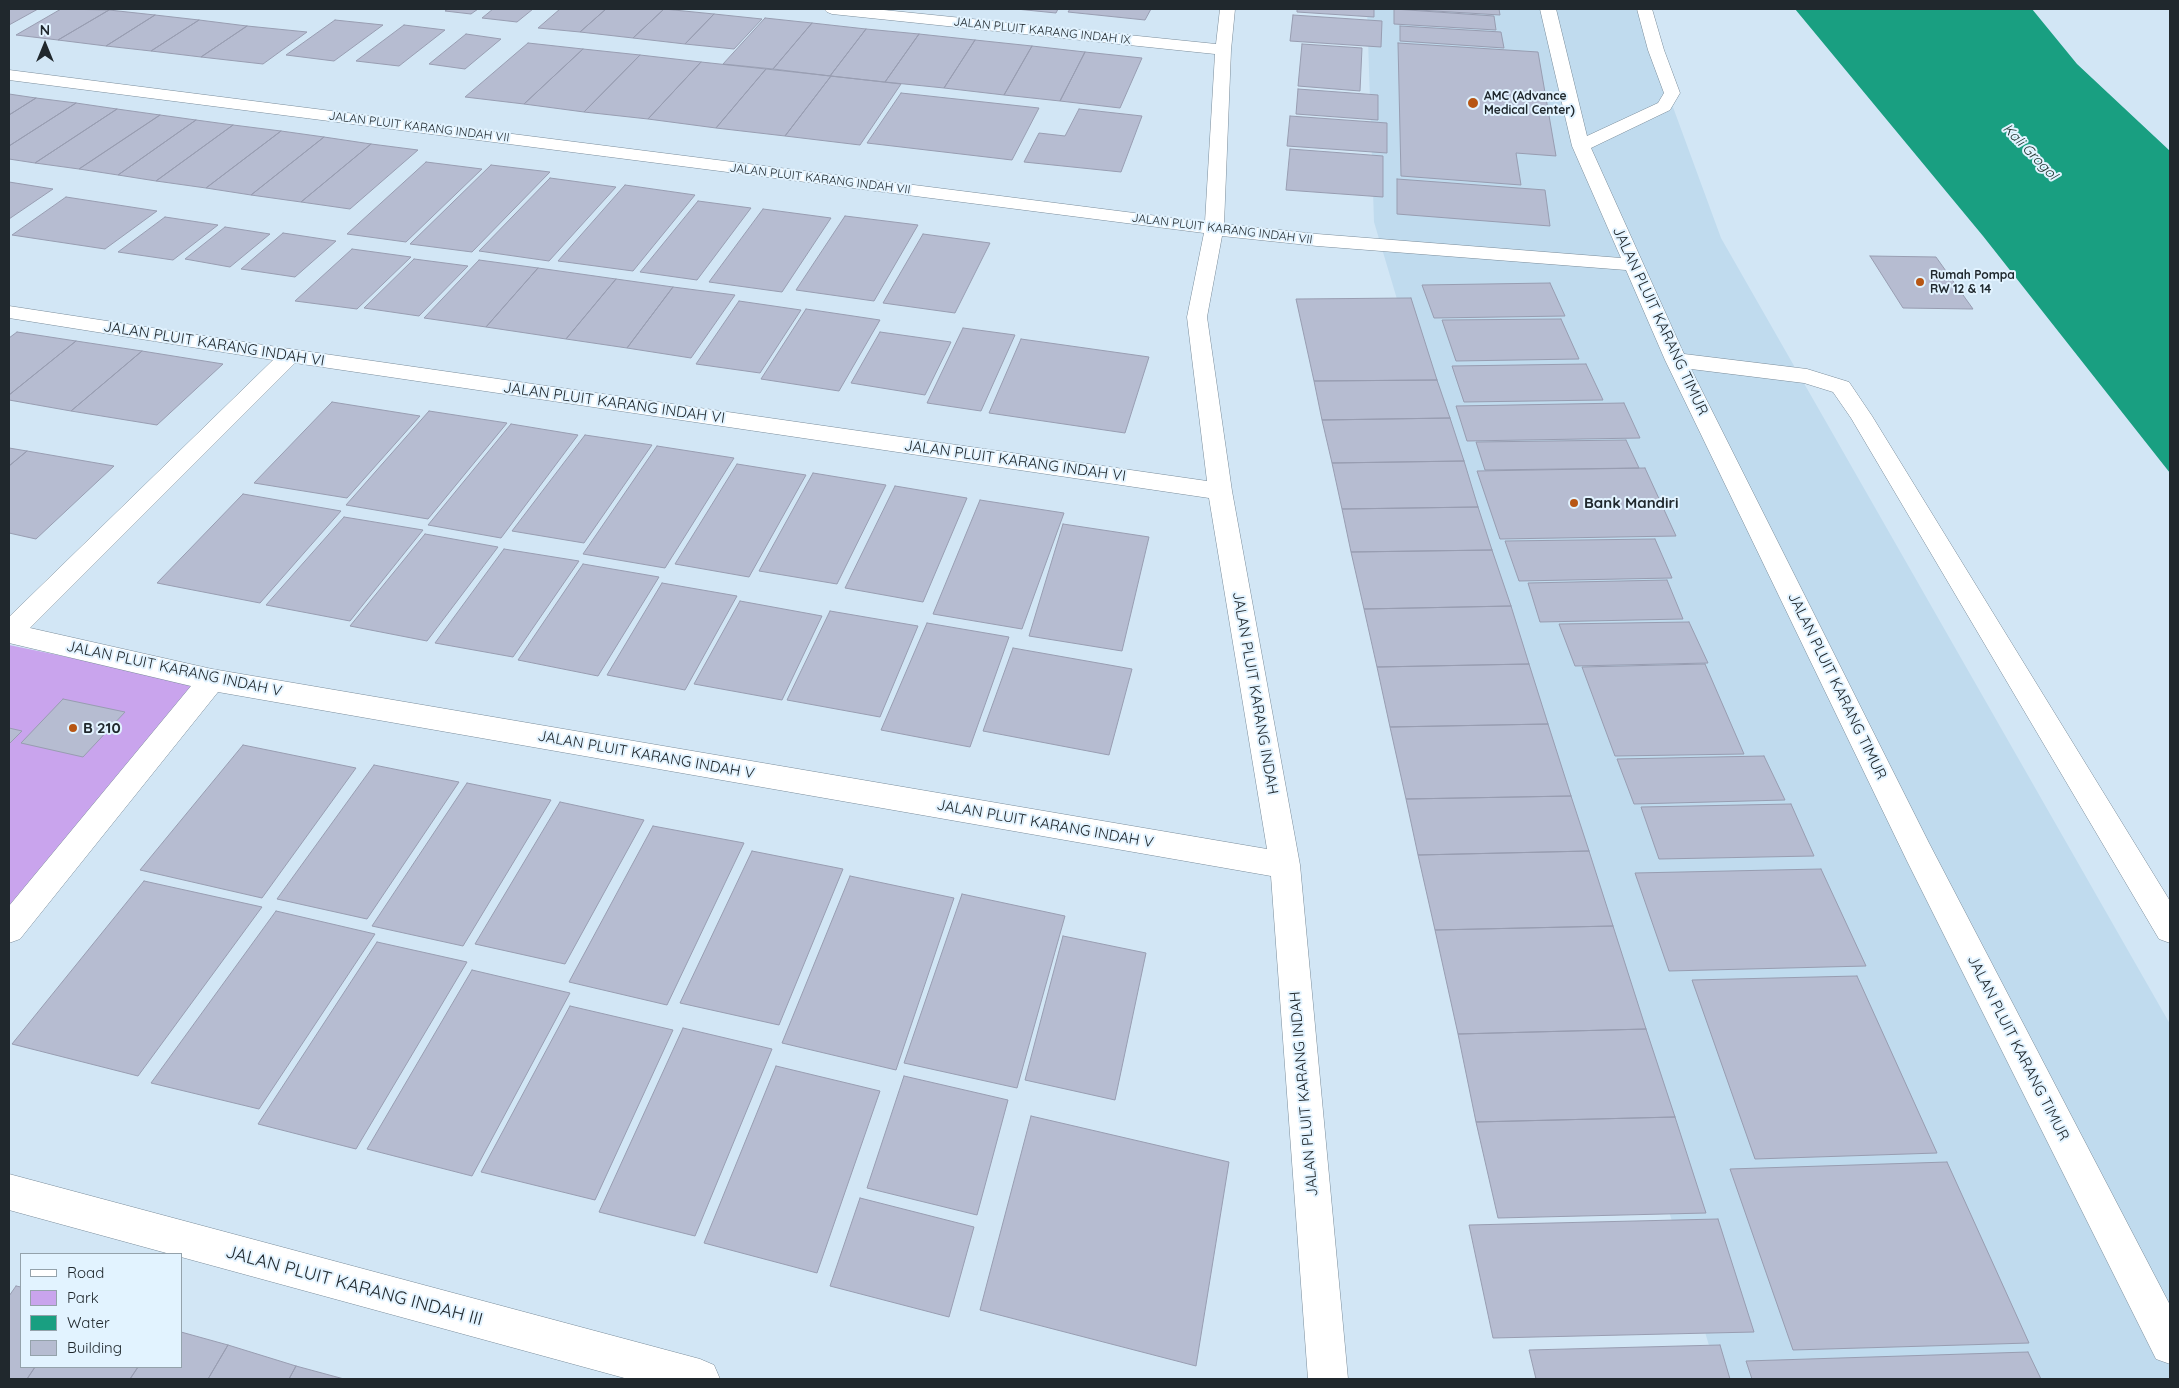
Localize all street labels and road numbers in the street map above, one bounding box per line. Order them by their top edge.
street label: JALAN PLUIT KARANG INDAH IX [953,15,1131,47]
street label: JALAN PLUIT KARANG INDAH VII [328,109,510,145]
street label: JALAN PLUIT KARANG INDAH VII [729,161,911,197]
street label: JALAN PLUIT KARANG INDAH VII [1131,211,1313,247]
street label: JALAN PLUIT KARANG TIMUR [1608,224,1712,418]
street label: JALAN PLUIT KARANG INDAH VI [102,318,326,370]
street label: JALAN PLUIT KARANG INDAH VI [502,379,726,427]
street label: JALAN PLUIT KARANG INDAH VI [903,437,1127,485]
street label: JALAN PLUIT KARANG TIMUR [1784,589,1890,783]
street label: JALAN PLUIT KARANG INDAH [1228,590,1282,796]
street label: JALAN PLUIT KARANG INDAH V [65,637,283,701]
street label: JALAN PLUIT KARANG INDAH V [536,727,756,783]
street label: JALAN PLUIT KARANG INDAH V [935,796,1155,852]
street label: JALAN PLUIT KARANG TIMUR [1963,952,2073,1144]
street label: JALAN PLUIT KARANG INDAH [1286,991,1322,1197]
street label: JALAN PLUIT KARANG INDAH III [223,1241,485,1331]

